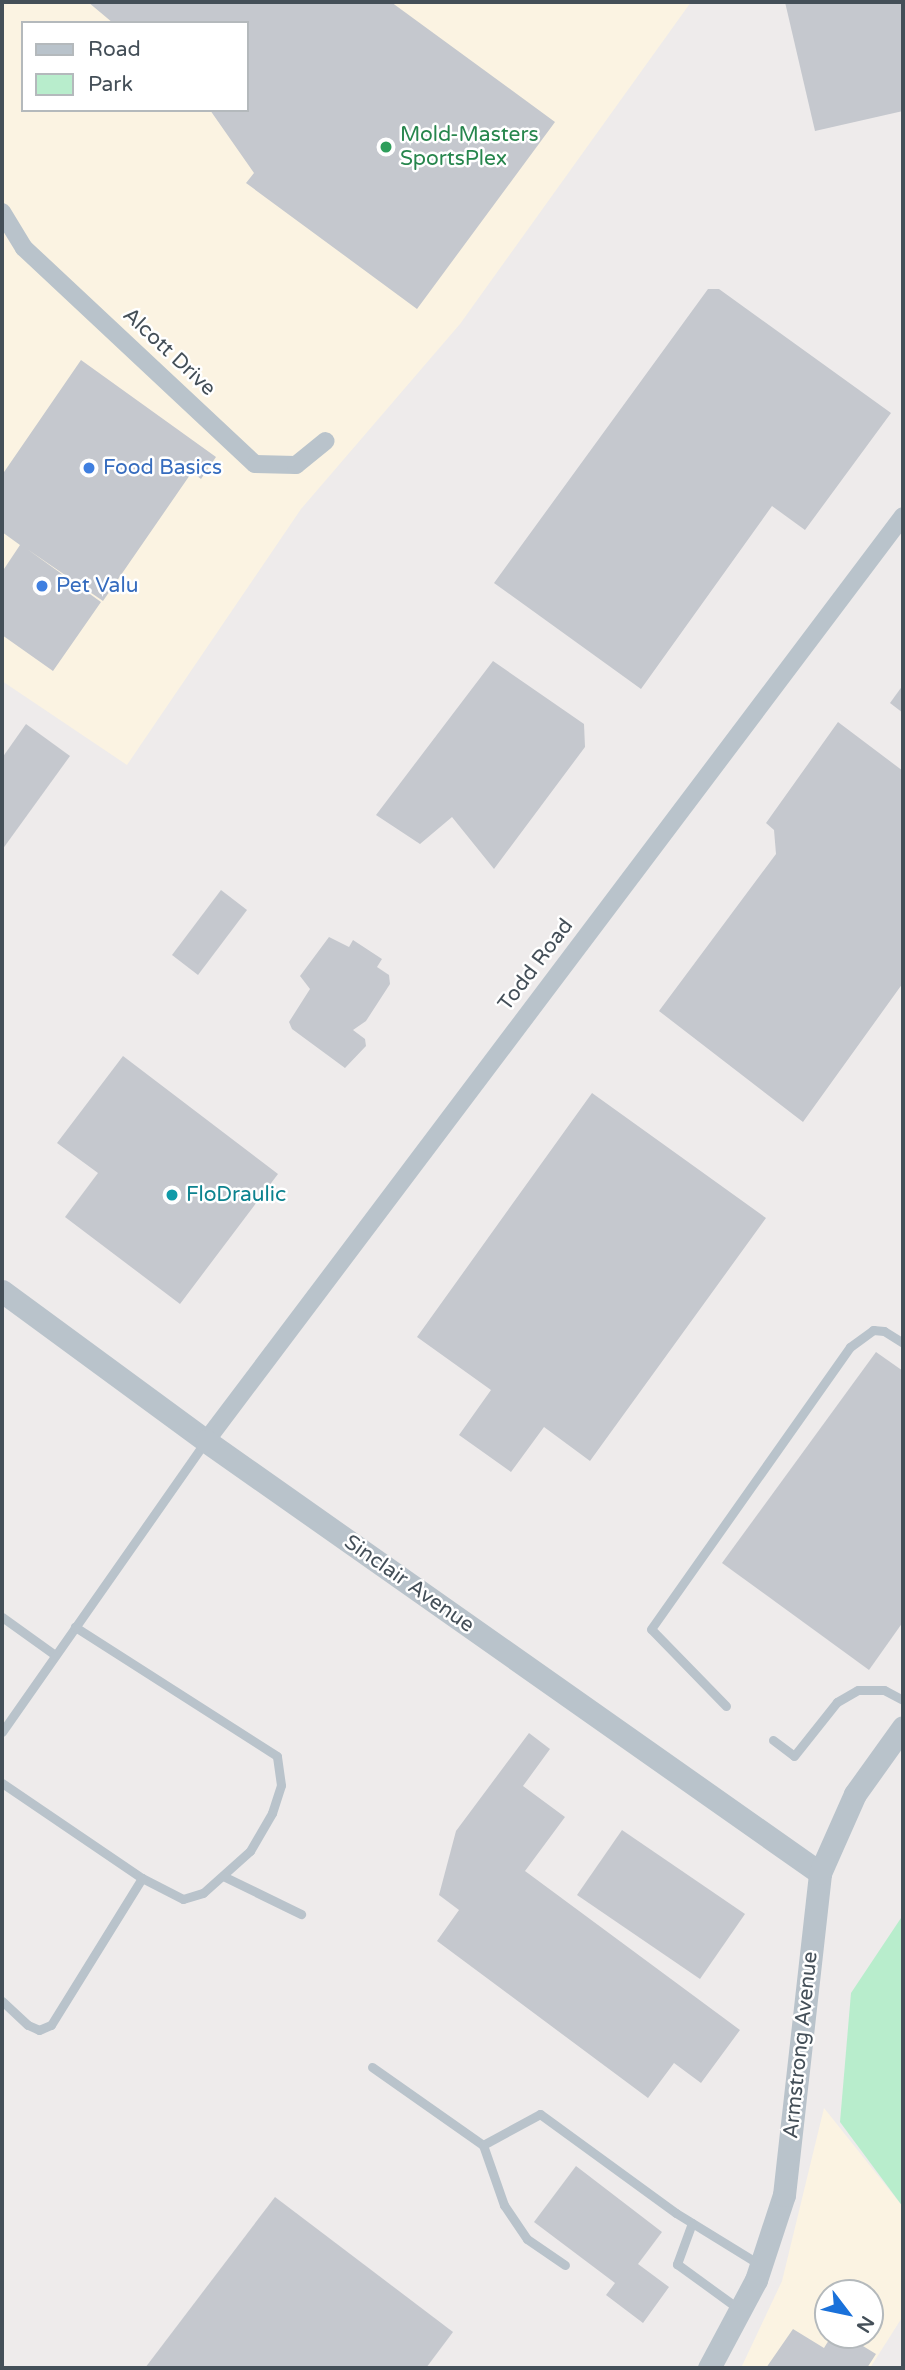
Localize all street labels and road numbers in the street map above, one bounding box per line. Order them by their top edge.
street label: Alcott Drive [117,303,221,401]
street label: Todd Road [493,914,579,1016]
street label: Sinclair Avenue [339,1530,479,1638]
street label: Armstrong Avenue [779,1950,823,2140]

